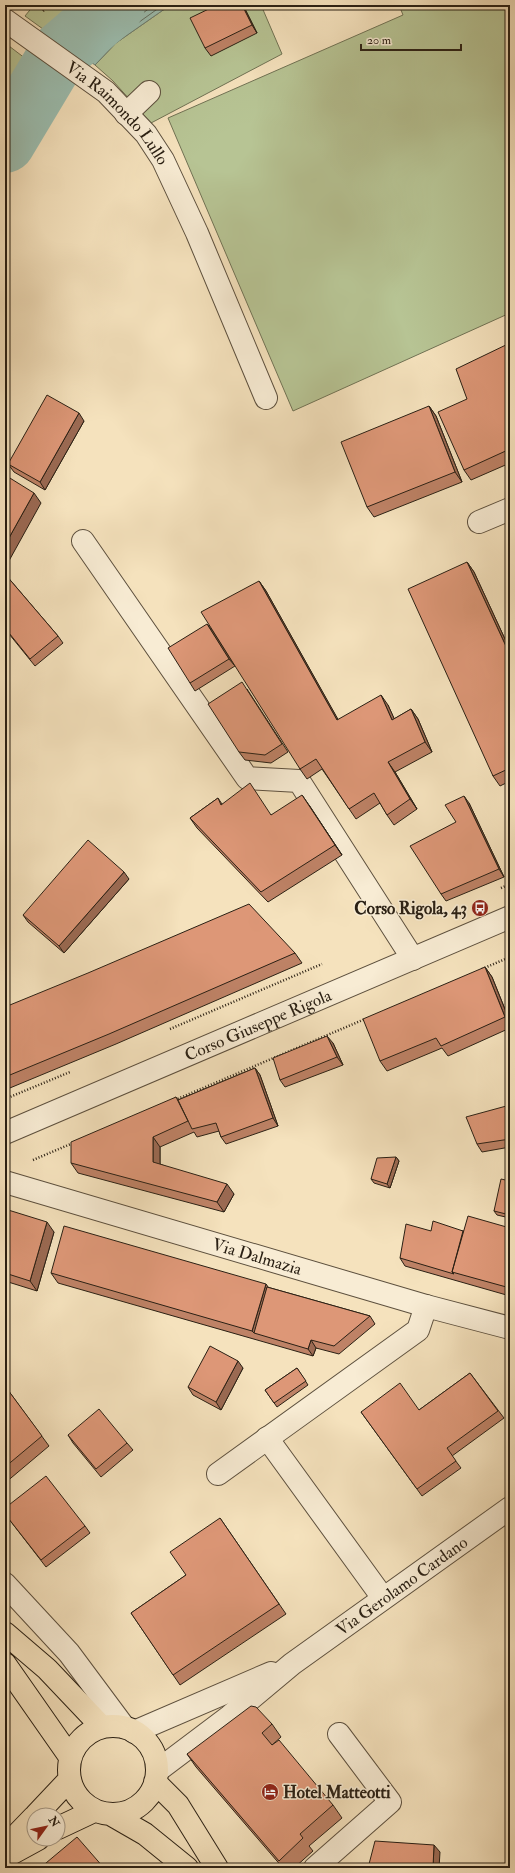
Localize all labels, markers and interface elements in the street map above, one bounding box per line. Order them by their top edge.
scale bar [361,26,461,52]
text: 20 m [367,33,392,48]
street label: Via Raimondo Lullo [62,57,173,169]
place label: Corso Rigola, 43 [354,898,467,920]
bus stop icon: Corso Rigola, 43 [470,898,490,918]
street label: Corso Giuseppe Rigola [181,984,335,1066]
street label: Via Dalmazia [210,1234,305,1280]
street label: Via Gerolamo Cardano [332,1532,472,1640]
hotel icon: Hotel Matteotti [260,1782,280,1802]
place label: Hotel Matteotti [283,1782,391,1803]
north arrow [26,1807,66,1847]
text: N [45,1813,63,1830]

